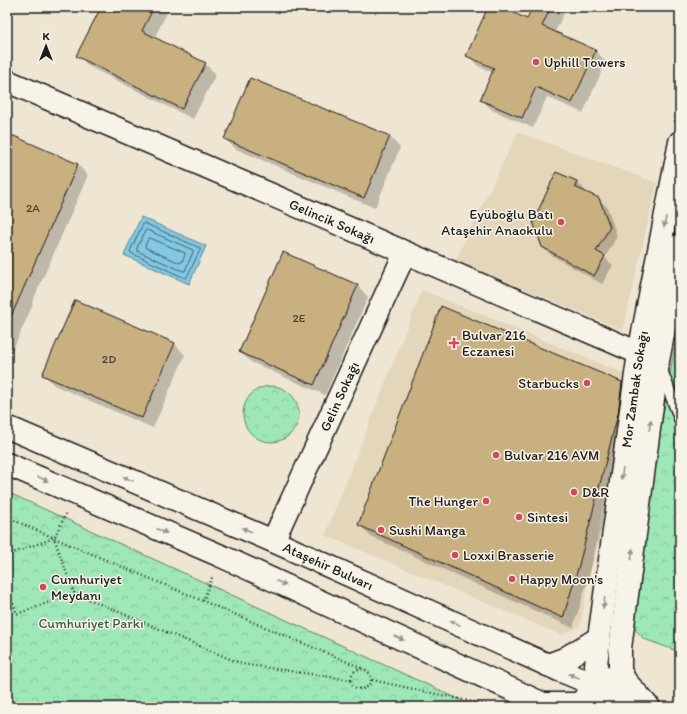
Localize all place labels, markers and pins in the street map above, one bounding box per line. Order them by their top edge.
place label: Uphill Towers [544,54,626,71]
marker: Uphill Towers [531,57,541,67]
place label: Eyüboğlu Batı Ataşehir Anaokulu [441,206,553,239]
marker: Eyüboğlu Batı Ataşehir Anaokulu [556,217,566,227]
place label: Bulvar 216 Eczanesi [462,327,526,360]
marker: Bulvar 216 Eczanesi [449,338,459,348]
place label: Starbucks [518,375,579,392]
marker: Starbucks [582,378,592,388]
place label: Bulvar 216 AVM [504,447,599,464]
marker: Bulvar 216 AVM [491,450,501,460]
place label: D&R [582,484,609,501]
marker: D&R [569,487,579,497]
place label: The Hunger [409,493,478,510]
marker: The Hunger [481,496,491,506]
place label: Sintesi [527,509,568,526]
marker: Sintesi [514,512,524,522]
place label: Sushi Manga [389,522,466,539]
marker: Sushi Manga [376,525,386,535]
place label: Loxxi Brasserie [463,547,554,564]
marker: Loxxi Brasserie [450,550,460,560]
place label: Cumhuriyet Meydanı [51,571,122,604]
place label: Happy Moon's [520,571,603,588]
marker: Happy Moon's [507,574,517,584]
marker: Cumhuriyet Meydanı [38,582,48,592]

